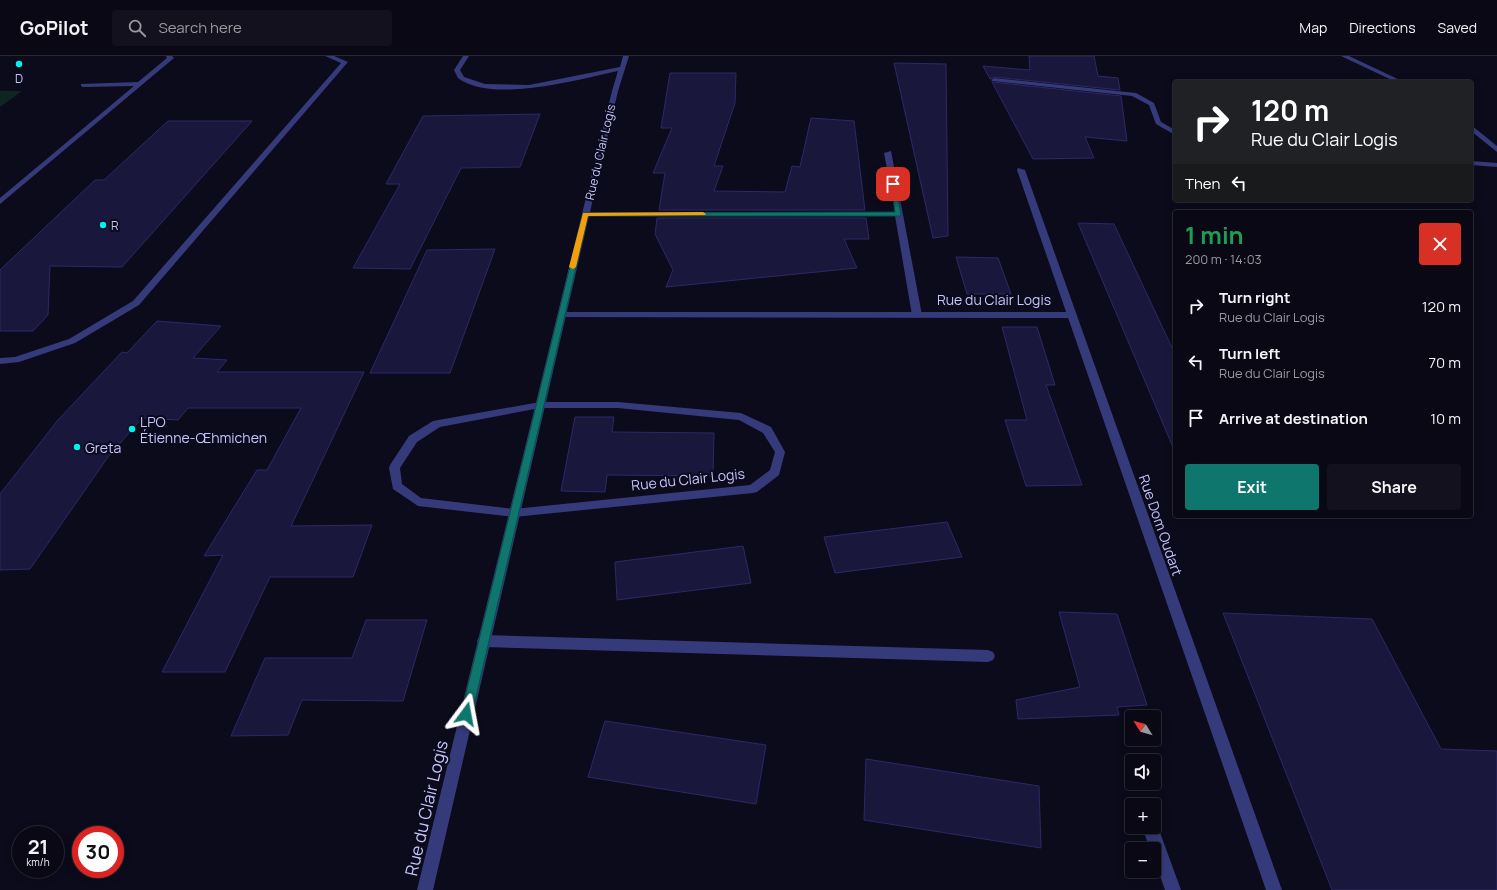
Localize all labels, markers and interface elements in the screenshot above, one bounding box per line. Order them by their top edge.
search box [112,10,392,46]
text: GoPilot [20,15,88,41]
icon: search [126,17,148,39]
text: Search here [158,17,242,38]
text: Map [1299,18,1327,37]
text: Directions [1349,18,1416,37]
text: Saved [1438,18,1477,37]
marker: D [14,59,24,69]
place label: D [15,70,23,87]
text: 120 m [1251,91,1329,129]
icon: right [1185,96,1237,148]
street label: Rue du Clair Logis [581,102,619,202]
text: Rue du Clair Logis [1251,127,1398,151]
pin [876,167,910,201]
icon: left [1228,172,1250,194]
icon: arrive [882,173,904,195]
text: Then [1185,173,1220,194]
place label: R [111,217,119,234]
text: 1 min [1185,218,1244,251]
marker: R [98,220,108,230]
button: close [1419,223,1461,265]
text: 200 m · 14:03 [1185,250,1262,268]
text: Turn right [1219,287,1290,308]
street label: Rue du Clair Logis [937,290,1051,309]
icon: right [1185,295,1207,317]
text: 120 m [1422,296,1461,317]
text: Rue du Clair Logis [1219,308,1325,326]
text: Turn left [1219,343,1281,364]
icon: left [1185,351,1207,373]
text: 70 m [1429,352,1461,373]
text: Rue du Clair Logis [1219,364,1325,382]
icon: arrive [1185,407,1207,429]
text: Arrive at destination [1219,408,1368,429]
text: 10 m [1430,408,1461,429]
place label: LPO Étienne-Œhmichen [140,412,267,447]
marker: LPO Étienne-Œhmichen [127,424,137,434]
place label: Greta [85,438,121,457]
marker: Greta [72,442,82,452]
street label: Rue du Clair Logis [630,464,746,494]
button: Exit [1185,464,1319,510]
button: Share [1327,464,1461,510]
street label: Rue Dom Oudart [1135,472,1187,578]
position arrow [445,693,487,735]
north arrow [1125,710,1161,746]
map controls [1125,710,1161,878]
street label: Rue du Clair Logis [399,738,453,878]
button: sound [1125,754,1161,790]
button: + [1125,798,1161,834]
speed limit sign: 30 [72,826,124,878]
text: 21 [28,833,48,860]
button: − [1125,842,1161,878]
text: km/h [26,855,50,869]

